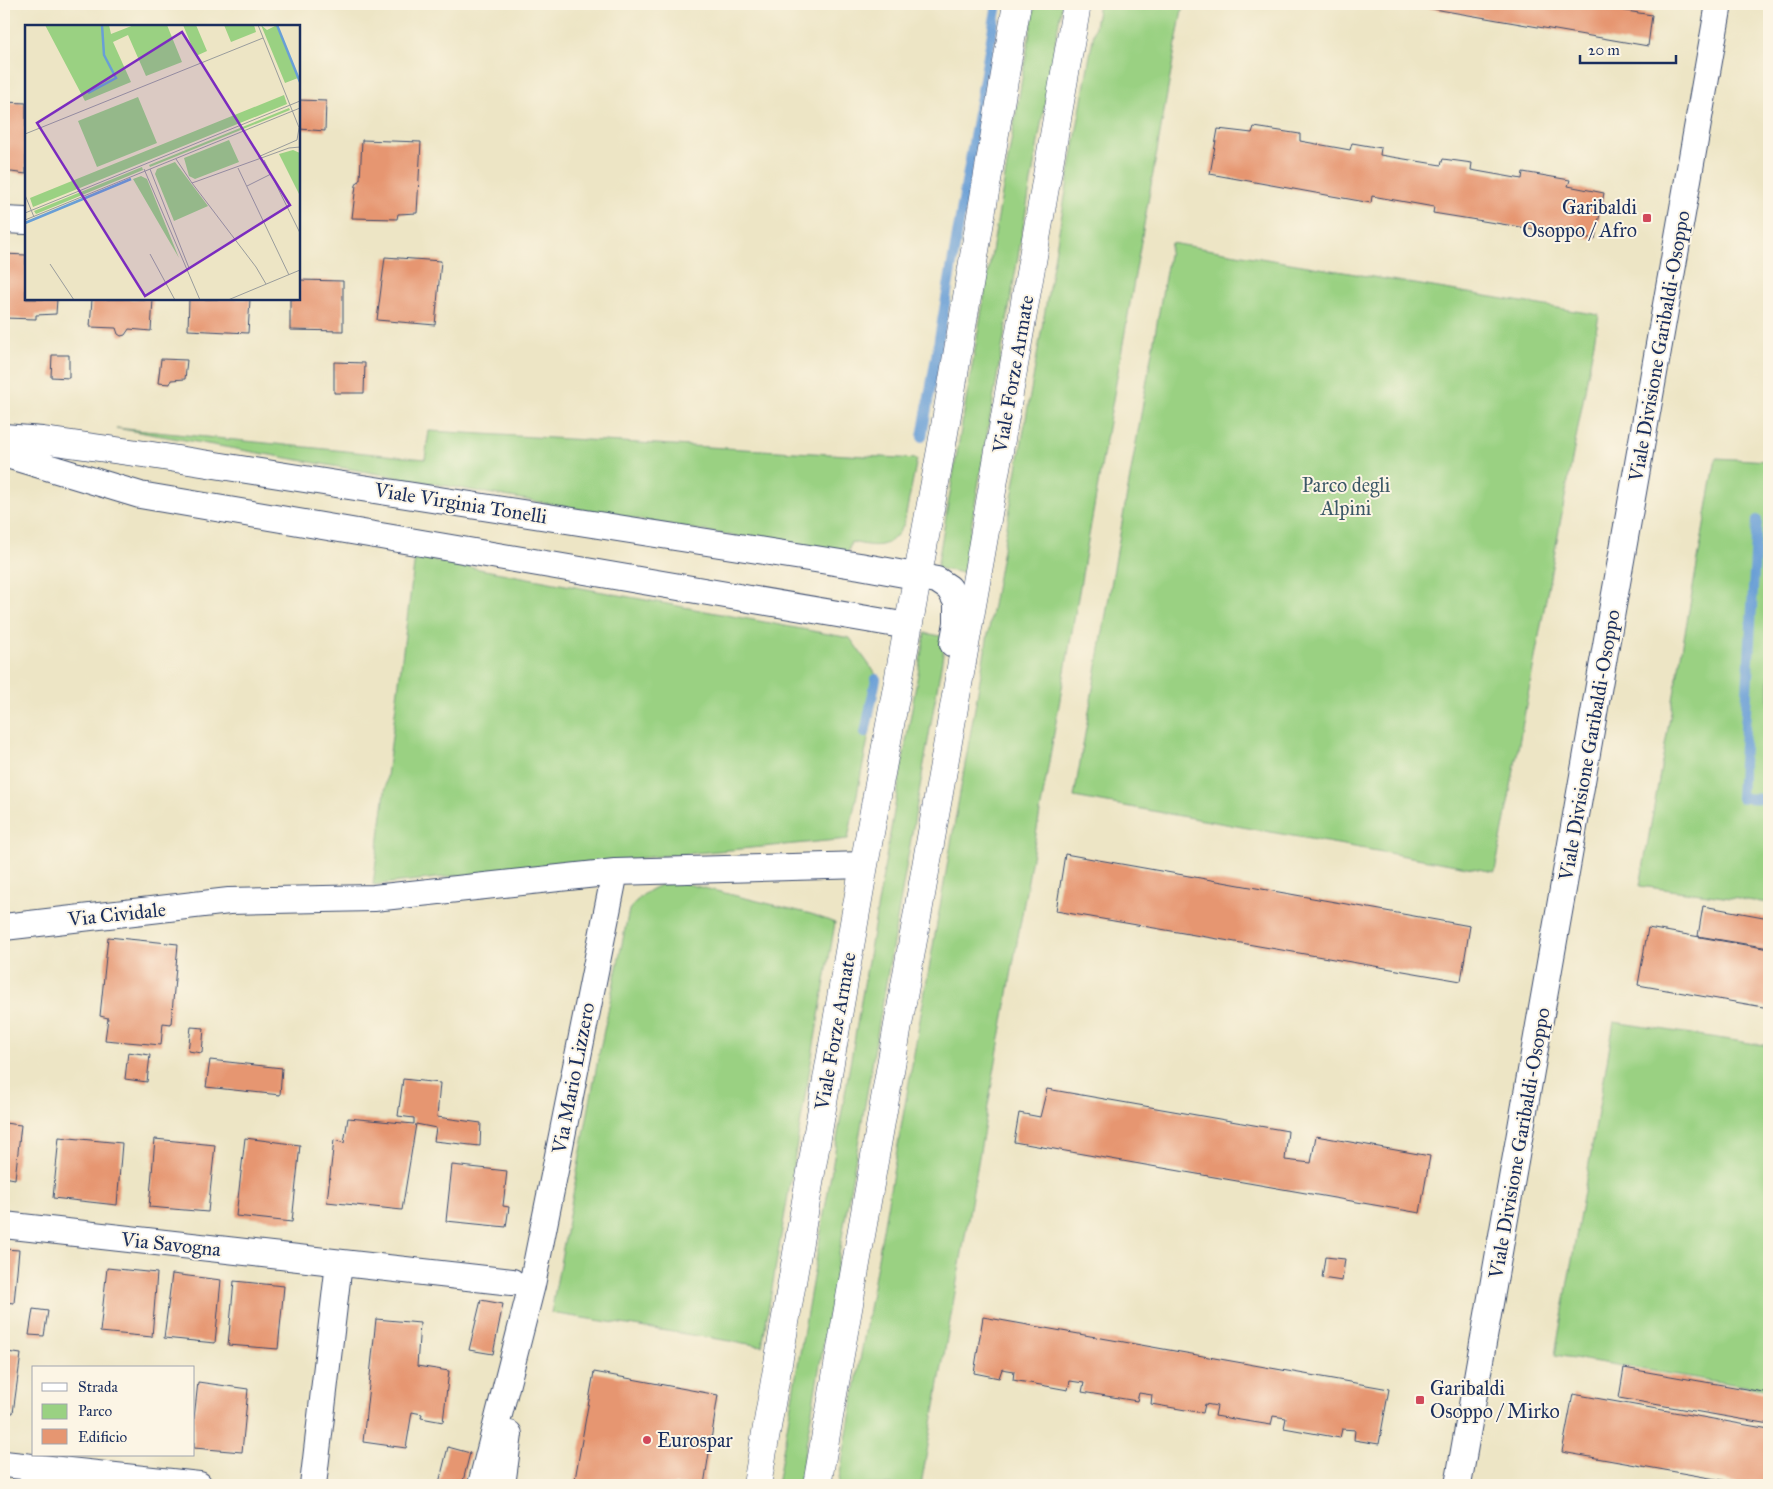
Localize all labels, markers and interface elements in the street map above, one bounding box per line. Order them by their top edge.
inset map [25,25,300,300]
scale bar [1580,32,1677,64]
text: 20 m [1588,41,1620,59]
place label: Garibaldi Osoppo / Afro [1522,195,1638,242]
street label: Viale Divisione Garibaldi-Osoppo [1623,209,1695,484]
marker: Garibaldi Osoppo / Afro [1641,212,1653,224]
street label: Viale Forze Armate [987,293,1039,456]
park label: Parco degli Alpini [1302,473,1391,520]
street label: Viale Virginia Tonelli [372,477,549,530]
street label: Viale Divisione Garibaldi-Osoppo [1553,608,1625,883]
street label: Via Cividale [66,897,167,931]
street label: Viale Forze Armate [809,950,861,1113]
street label: Via Mario Lizzero [546,1000,599,1157]
street label: Viale Divisione Garibaldi-Osoppo [1483,1006,1555,1281]
street label: Via Savogna [119,1227,223,1262]
legend [32,1366,195,1456]
place label: Garibaldi Osoppo / Mirko [1430,1376,1560,1423]
text: Strada [78,1378,118,1396]
marker: Garibaldi Osoppo / Mirko [1414,1394,1426,1406]
text: Parco [78,1402,113,1420]
text: Edificio [78,1428,127,1446]
place label: Eurospar [657,1428,733,1452]
marker: Eurospar [641,1434,653,1446]

